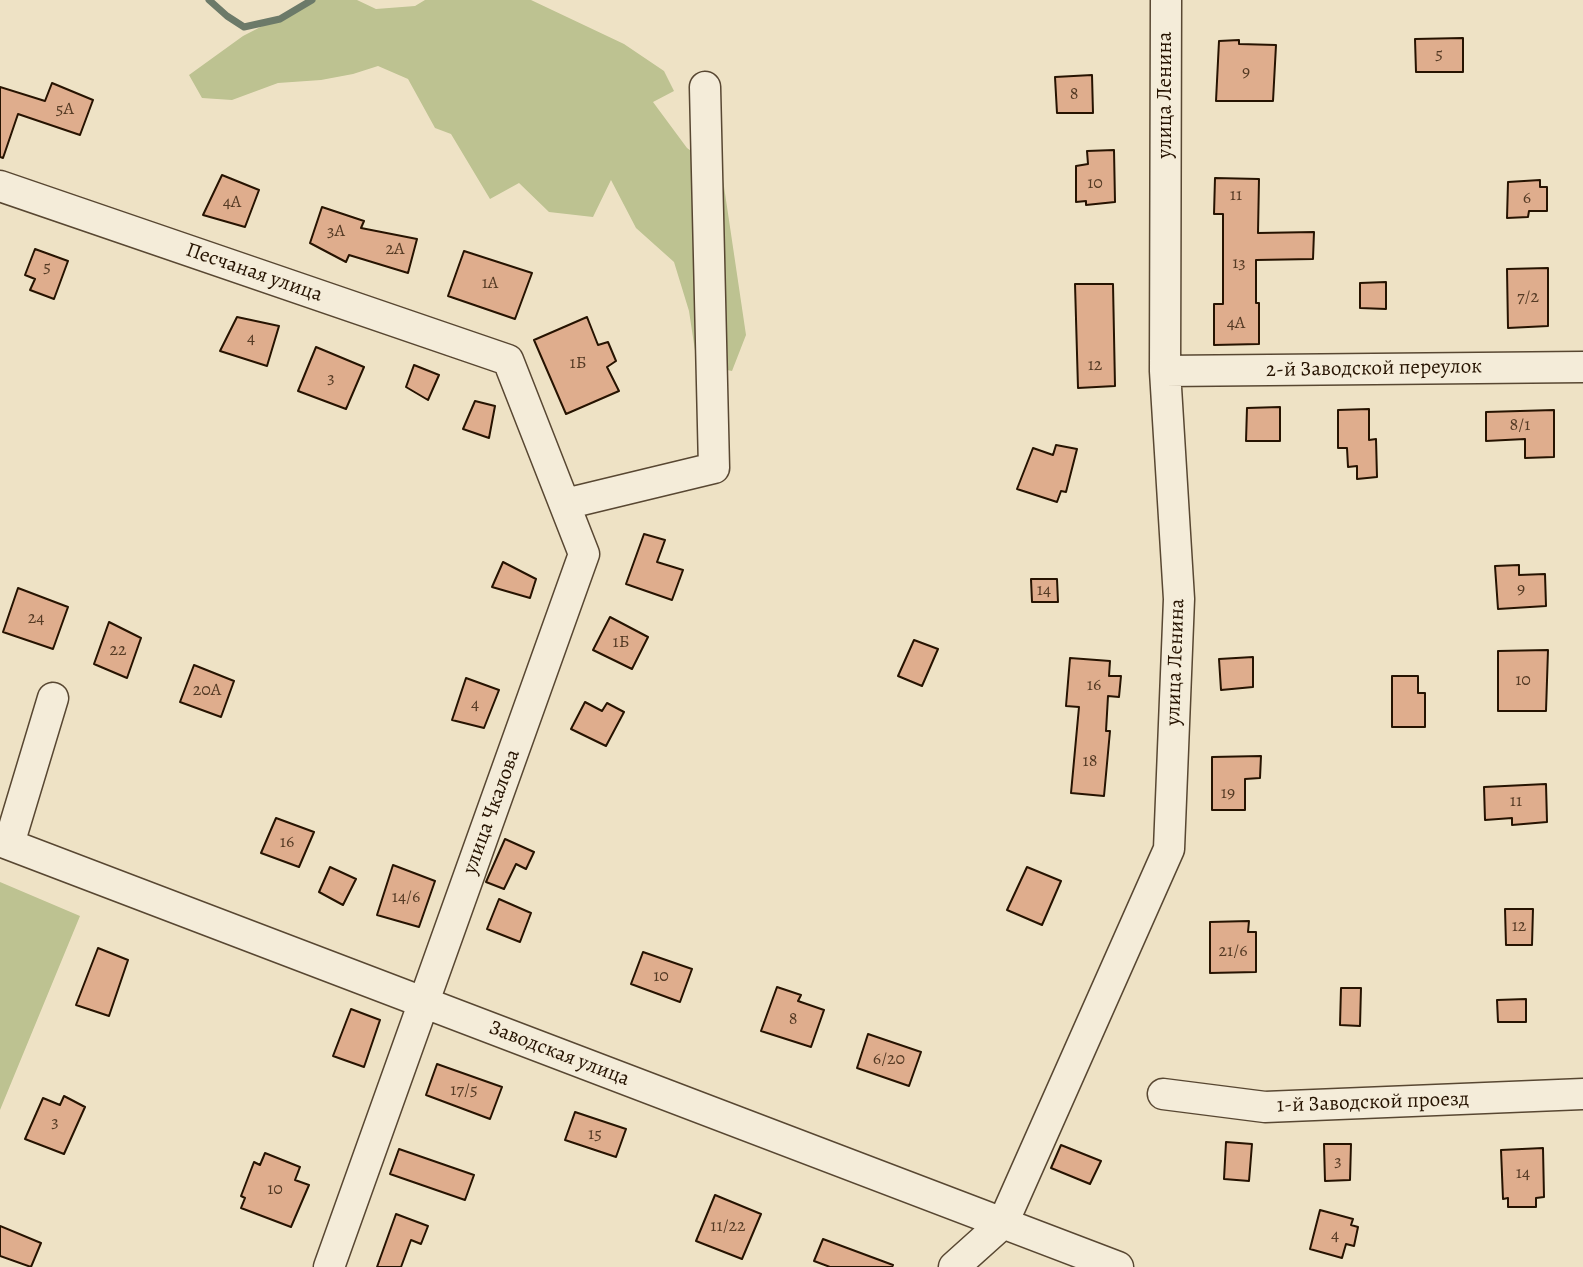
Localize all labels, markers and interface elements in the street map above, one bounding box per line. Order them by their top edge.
street label: улица Ленина [1153,31,1179,159]
house number: 5 [1435,44,1443,66]
house number: 9 [1242,62,1250,84]
house number: 8 [1070,84,1078,106]
house number: 5А [56,99,74,121]
house number: 10 [1087,173,1103,195]
house number: 11 [1230,185,1242,207]
house number: 6 [1523,188,1531,210]
house number: 4А [223,192,241,214]
house number: 3А [327,221,345,243]
street label: Песчаная улица [182,238,326,308]
house number: 2А [385,239,405,261]
house number: 13 [1232,253,1246,275]
house number: 5 [43,257,51,279]
house number: 1А [482,273,498,295]
house number: 7/2 [1517,287,1539,309]
house number: 4А [1227,313,1245,335]
house number: 4 [247,328,255,350]
house number: 1Б [570,353,586,375]
house number: 12 [1088,355,1102,377]
street label: 2-й Заводской переулок [1266,355,1482,383]
house number: 3 [327,368,335,390]
house number: 8/1 [1510,415,1530,437]
house number: 9 [1517,579,1525,601]
house number: 14 [1037,580,1051,602]
street label: улица Ленина [1161,598,1191,726]
house number: 24 [28,608,44,630]
house number: 1Б [613,632,629,654]
house number: 22 [109,640,127,662]
house number: 10 [1515,670,1531,692]
house number: 16 [1087,675,1101,697]
house number: 20А [193,680,221,702]
house number: 4 [471,694,479,716]
street label: улица Чкалова [458,746,526,878]
house number: 18 [1083,751,1097,773]
house number: 19 [1221,783,1235,805]
house number: 11 [1510,791,1522,813]
house number: 16 [280,832,294,854]
house number: 14/6 [392,887,420,909]
house number: 12 [1512,916,1526,938]
house number: 21/6 [1219,941,1247,963]
house number: 10 [653,966,669,988]
house number: 8 [789,1009,797,1031]
street label: Заводская улица [485,1016,633,1092]
house number: 6/20 [873,1049,905,1071]
house number: 17/5 [450,1080,478,1102]
street label: 1-й Заводской проезд [1276,1087,1470,1119]
house number: 3 [51,1112,59,1134]
house number: 15 [588,1124,602,1146]
house number: 3 [1334,1151,1342,1173]
house number: 14 [1516,1163,1530,1185]
house number: 10 [267,1179,283,1201]
house number: 11/22 [710,1216,746,1238]
house number: 4 [1331,1225,1339,1247]

